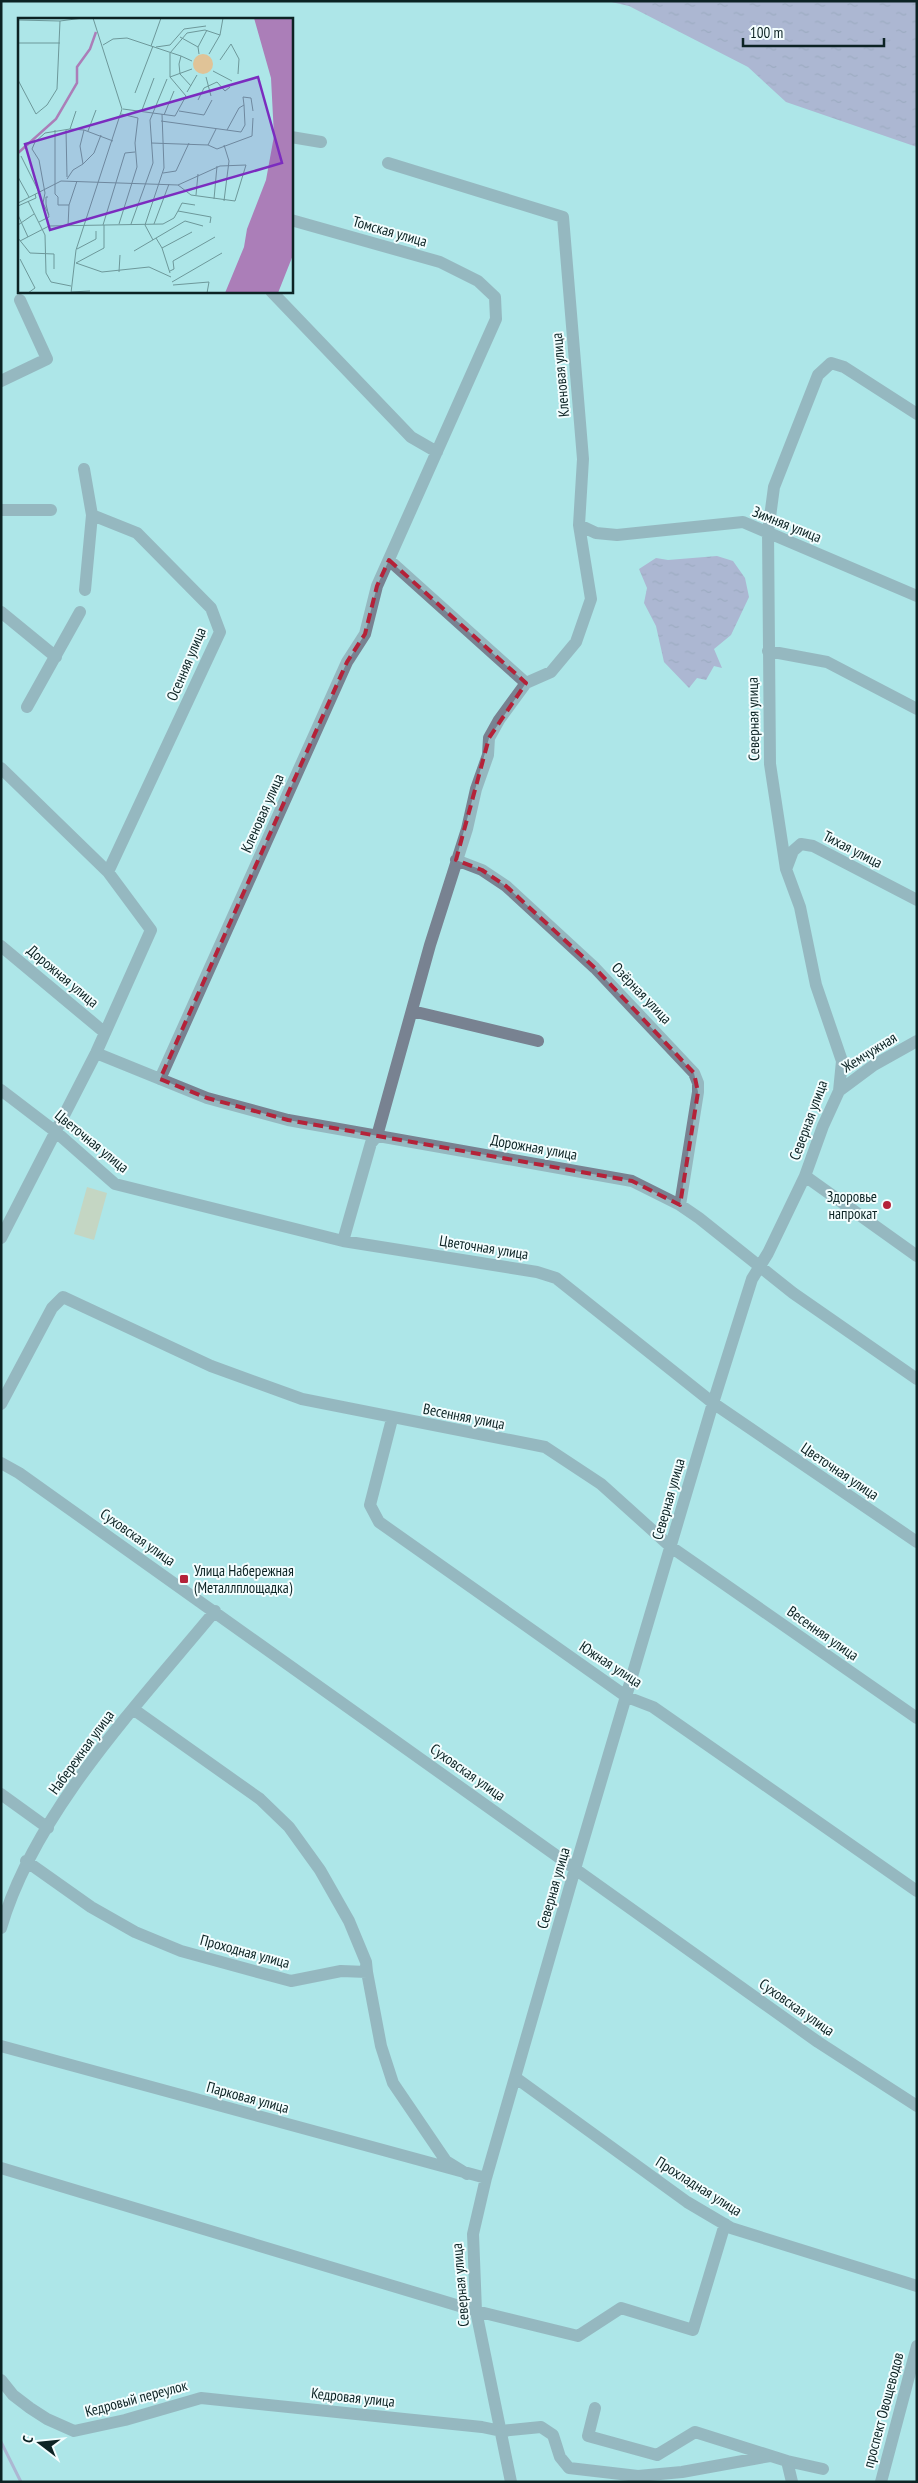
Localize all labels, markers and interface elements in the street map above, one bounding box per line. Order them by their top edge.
scale bar [743,15,884,47]
inset map [18,18,292,292]
text: 100 m [750,23,783,42]
street label: Томская улица [351,211,429,251]
street label: Кленовая улица [547,332,573,418]
street label: Зимняя улица [750,502,824,546]
street label: Осенняя улица [162,624,210,704]
street label: Северная улица [743,677,763,761]
street label: Кленовая улица [236,771,288,855]
street label: Тихая улица [820,826,886,872]
street label: Дорожная улица [23,941,103,1011]
street label: Озёрная улица [608,958,676,1028]
street label: Жемчужная [837,1028,900,1077]
street label: Северная улица [785,1077,831,1163]
street label: Цветочная улица [51,1105,133,1177]
street label: Дорожная улица [489,1130,579,1164]
place label: Здоровье напрокат [827,1187,877,1223]
marker: Здоровье напрокат [881,1199,893,1211]
street label: Цветочная улица [438,1231,530,1263]
street label: Весенняя улица [421,1399,507,1433]
street label: Цветочная улица [797,1438,883,1504]
street label: Северная улица [647,1456,689,1542]
street label: Суховская улица [97,1504,179,1570]
place label: Улица Набережная (Металлплощадка) [194,1561,294,1597]
marker: Улица Набережная (Металлплощадка) [178,1573,190,1585]
street label: Весенняя улица [784,1601,862,1665]
street label: Южная улица [576,1637,646,1691]
street label: Набережная улица [44,1706,118,1798]
street label: Суховская улица [427,1739,509,1805]
street label: Северная улица [532,1845,574,1931]
street label: Проходная улица [198,1930,292,1972]
street label: Суховская улица [756,1974,838,2040]
street label: Парковая улица [205,2077,291,2117]
street label: Прохладная улица [652,2152,746,2220]
street label: Северная улица [447,2243,473,2327]
street label: проспект Овощеводов [858,2350,908,2470]
street label: Кедровый переулок [83,2375,189,2421]
street label: Кедровая улица [310,2383,396,2411]
north arrow [15,2418,65,2468]
text: С [18,2433,37,2445]

